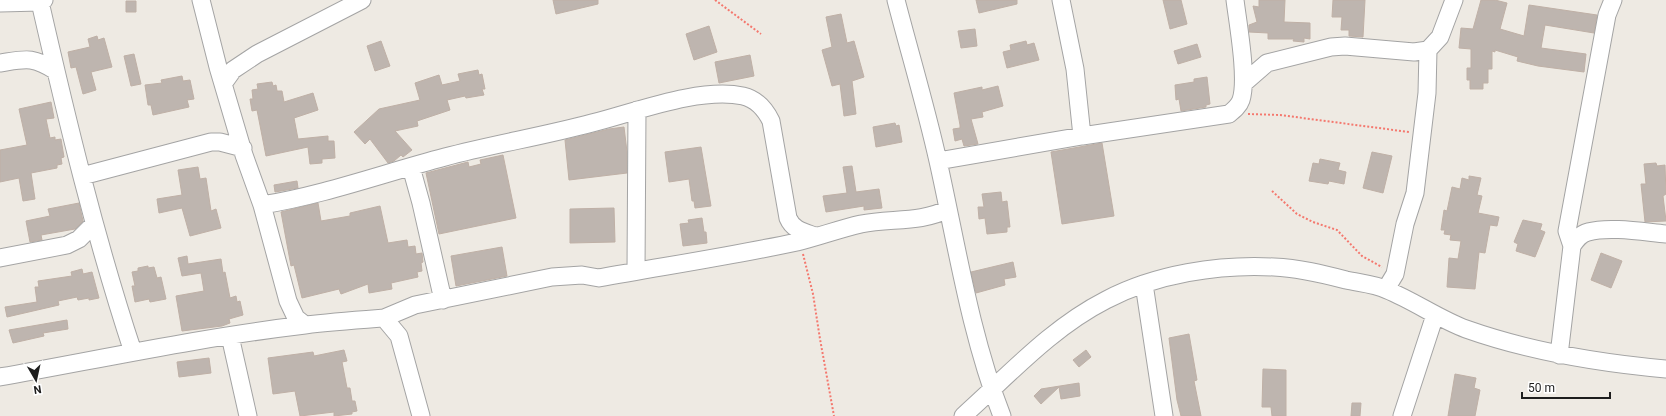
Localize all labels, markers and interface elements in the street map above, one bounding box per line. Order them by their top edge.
north arrow [16,360,56,400]
scale bar [1522,374,1610,400]
text: 50 m [1528,381,1555,395]
text: N [32,382,42,396]

